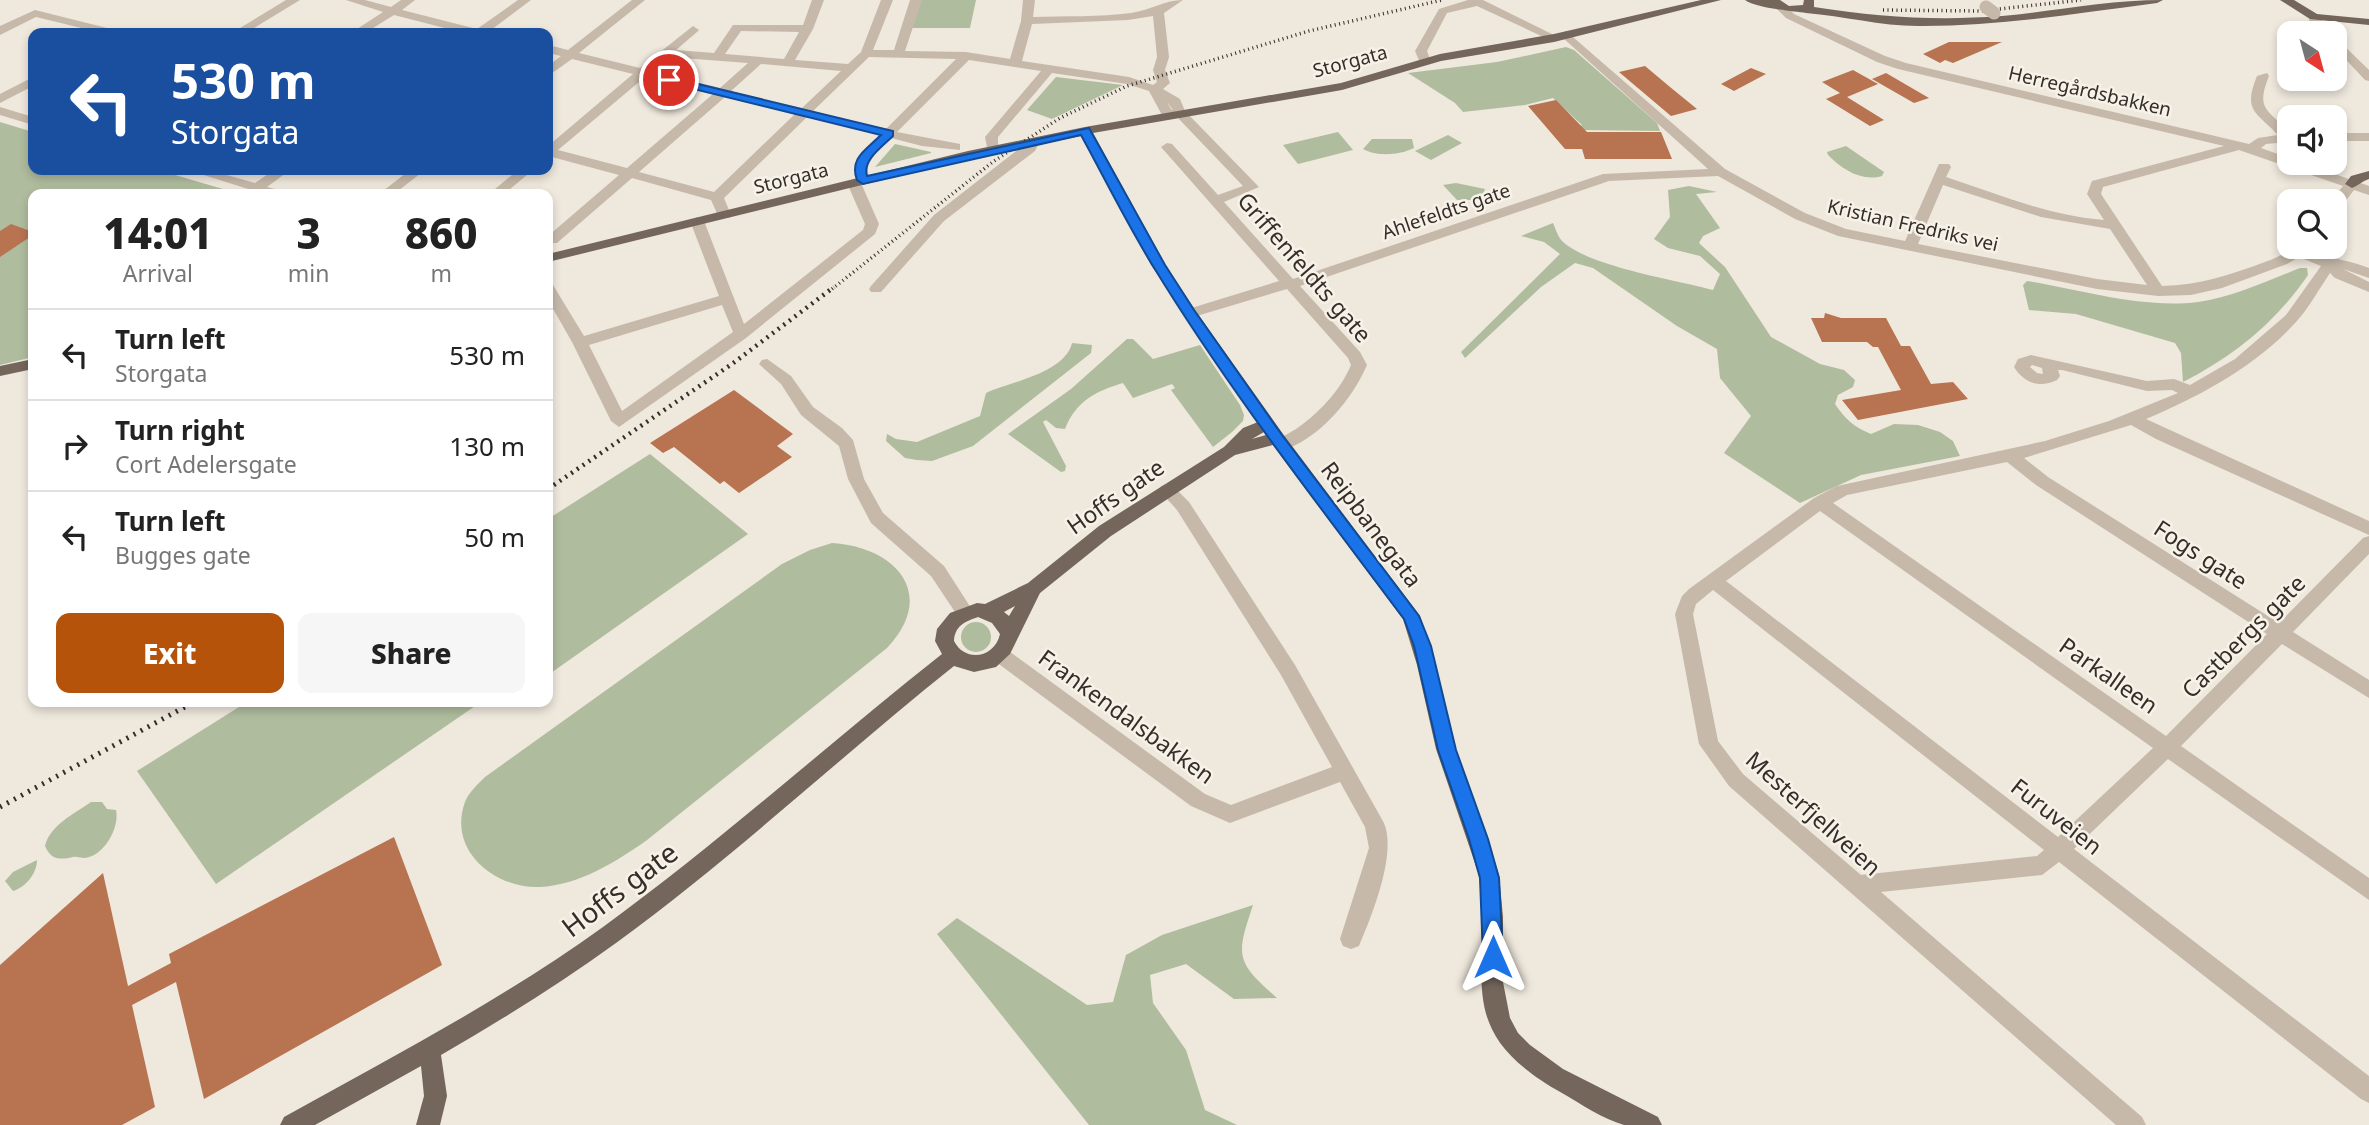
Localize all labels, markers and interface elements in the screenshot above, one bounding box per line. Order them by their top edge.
north arrow [2277,21,2347,91]
map controls [2277,21,2347,259]
street label: Storgata [1310,39,1390,83]
text: 530 m [171,47,316,113]
pin [639,50,699,110]
icon: left [56,56,147,147]
street label: Herregårdsbakken [2006,60,2174,122]
icon: arrive [650,61,688,99]
button: sound [2277,105,2347,175]
text: Storgata [171,110,300,153]
street label: Storgata [751,156,831,200]
street label: Ahlefeldts gate [1378,177,1514,245]
street label: Griffenfeldts gate [1231,185,1379,349]
button: search [2277,189,2347,259]
street label: Kristian Fredriks vei [1825,193,2001,257]
text: 14:01 [103,204,212,261]
text: 3 [296,204,321,261]
text: 860 [405,204,478,261]
text: Arrival [123,257,193,289]
text: min [288,257,329,289]
text: m [430,257,452,289]
text: Turn left [115,321,226,357]
icon: left [56,336,94,374]
text: 530 m [449,337,525,373]
text: Storgata [115,357,207,389]
text: Turn right [115,412,245,448]
icon: right [56,427,94,465]
text: 130 m [449,428,525,464]
text: Cort Adelersgate [115,448,297,480]
street label: Hoffs gate [1060,451,1170,541]
street label: Reipbanegata [1314,455,1430,593]
text: Turn left [115,503,226,539]
street label: Fogs gate [2148,512,2254,596]
icon: left [56,518,94,556]
text: 50 m [464,519,525,555]
text: Bugges gate [115,539,251,571]
street label: Castbergs gate [2174,567,2312,705]
button: Exit [56,613,284,693]
button: Share [298,613,525,693]
street label: Parkalleen [2053,629,2165,721]
street label: Frankendalsbakken [1033,641,1221,791]
street label: Mesterfjellveien [1739,744,1889,882]
street label: Furuveien [2005,770,2109,862]
street label: Hoffs gate [553,833,685,945]
position arrow [1456,920,1530,994]

